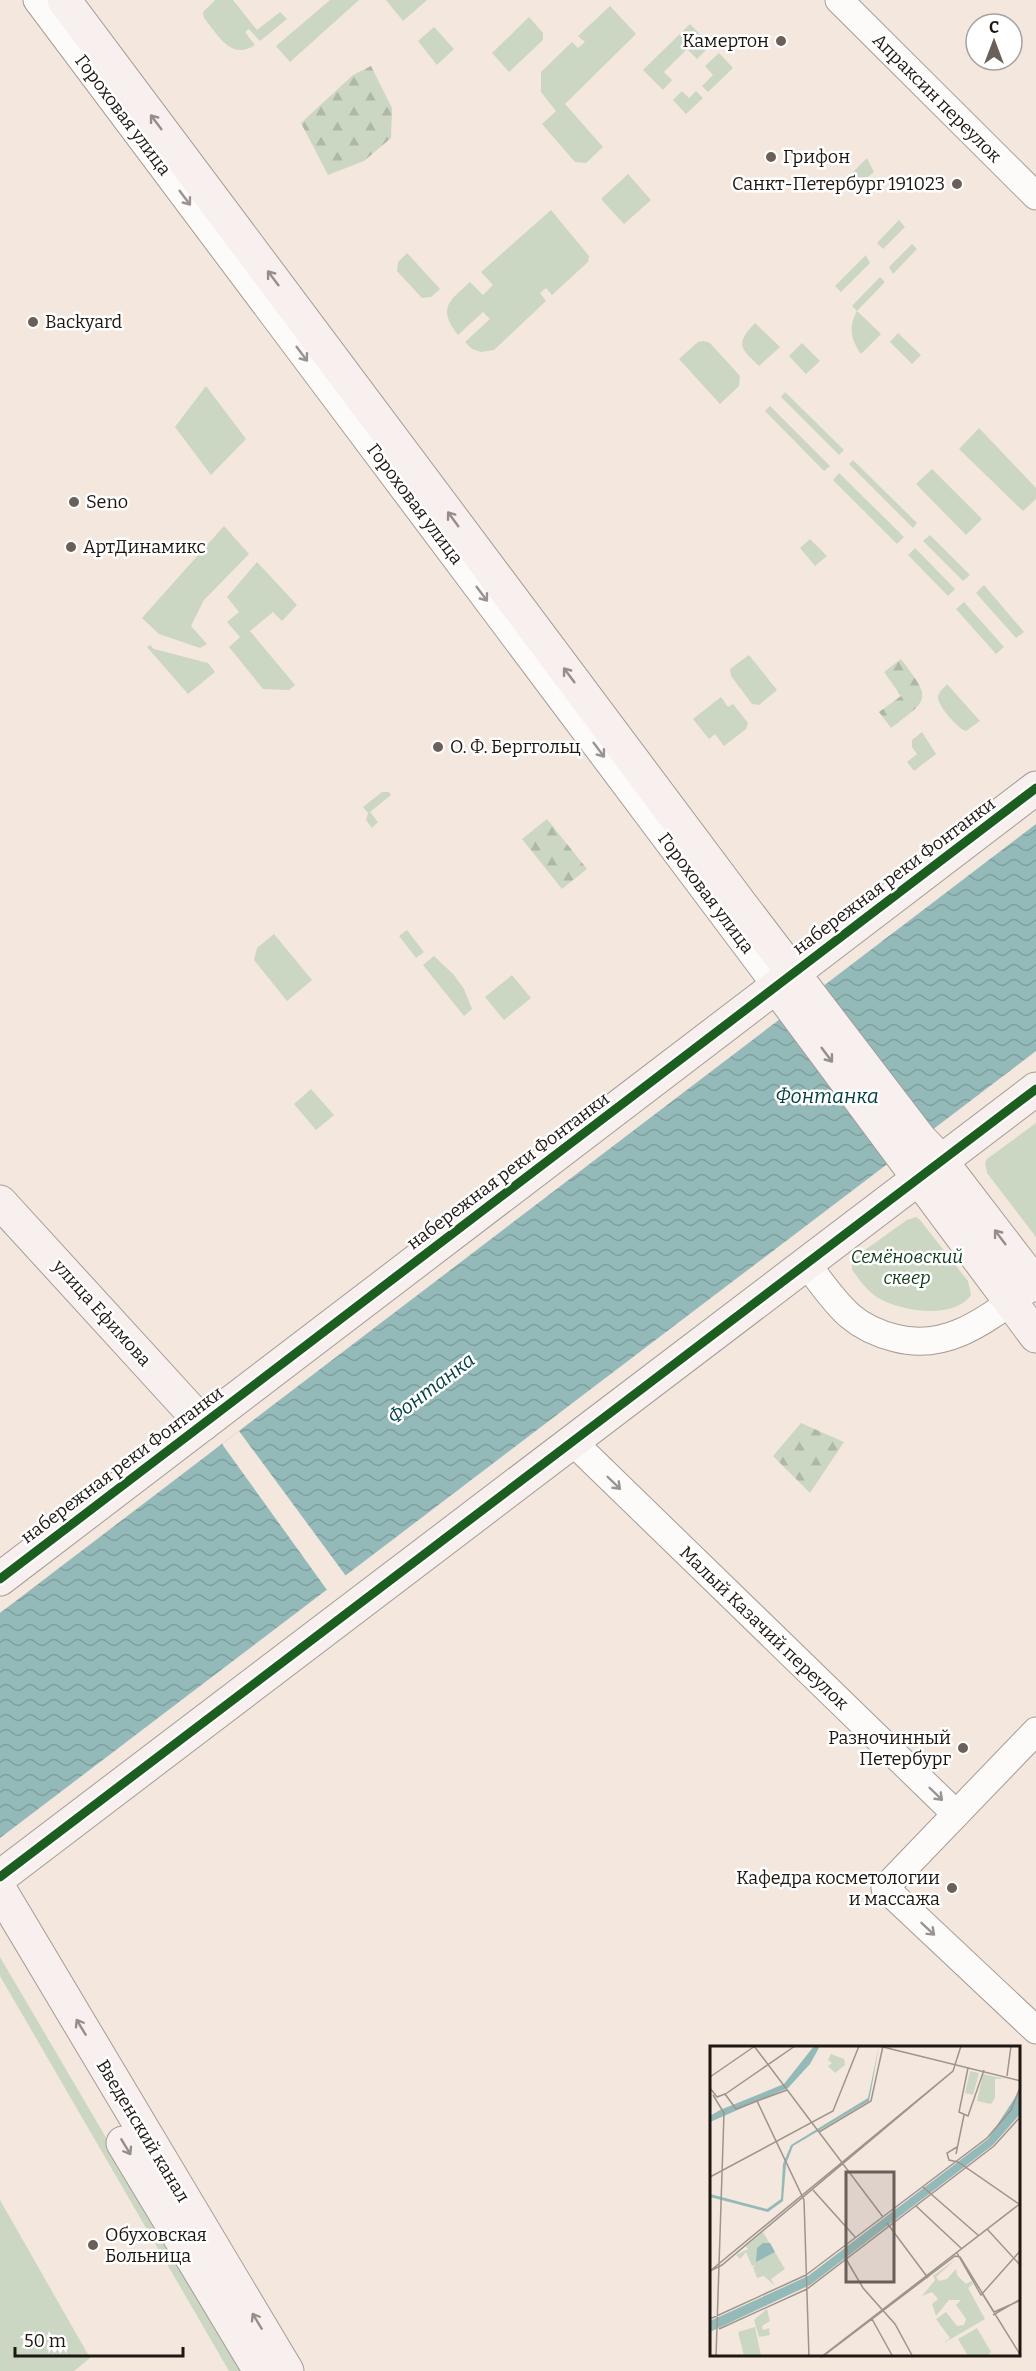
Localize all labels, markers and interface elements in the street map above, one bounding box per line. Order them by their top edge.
north arrow [964,12,1024,72]
text: С [989,18,999,37]
street label: Апраксин переулок [868,29,1006,167]
place label: Камертон [682,30,769,52]
marker: Камертон [774,34,788,48]
street label: Гороховая улица [70,50,176,180]
one-way arrow [150,115,163,131]
place label: Грифон [783,146,850,168]
marker: Грифон [764,150,778,164]
place label: Санкт-Петербург 191023 [732,173,945,195]
marker: Санкт-Петербург 191023 [950,177,964,191]
one-way arrow [179,190,192,206]
one-way arrow [267,271,280,287]
place label: Backyard [45,311,123,333]
marker: Backyard [26,315,40,329]
one-way arrow [296,346,309,362]
street label: Гороховая улица [362,439,468,569]
place label: Seno [86,491,128,513]
marker: Seno [67,495,81,509]
one-way arrow [446,511,459,527]
place label: АртДинамикс [83,536,206,558]
marker: АртДинамикс [64,540,78,554]
one-way arrow [476,586,489,602]
one-way arrow [563,667,576,683]
place label: О. Ф. Берггольц [450,736,581,758]
marker: О. Ф. Берггольц [431,740,445,754]
one-way arrow [593,742,606,758]
street label: набережная реки Фонтанки [788,793,1000,959]
street label: Гороховая улица [653,828,759,958]
one-way arrow [821,1047,834,1063]
water label: Фонтанка [775,1084,879,1108]
street label: набережная реки Фонтанки [402,1088,614,1254]
one-way arrow [993,1230,1006,1246]
park label: Семёновский сквер [851,1246,963,1289]
street label: улица Ефимова [48,1254,156,1371]
water label: Фонтанка [383,1347,479,1429]
street label: набережная реки Фонтанки [16,1382,228,1548]
one-way arrow [607,1476,622,1491]
street label: Малый Казачий переулок [675,1541,853,1715]
place label: Разночинный Петербург [828,1727,951,1770]
marker: Разночинный Петербург [956,1741,970,1755]
one-way arrow [928,1787,943,1801]
place label: Кафедра косметологии и массажа [736,1867,940,1910]
marker: Кафедра косметологии и массажа [945,1881,959,1895]
one-way arrow [920,1921,935,1935]
one-way arrow [75,2019,87,2036]
inset map [710,2046,1021,2356]
street label: Введенский канал [92,2056,194,2207]
one-way arrow [120,2138,132,2155]
place label: Обуховская Больница [105,2224,207,2267]
marker: Обуховская Больница [86,2238,100,2252]
one-way arrow [250,2313,262,2330]
scale bar [15,2320,183,2358]
text: 50 m [24,2330,66,2352]

